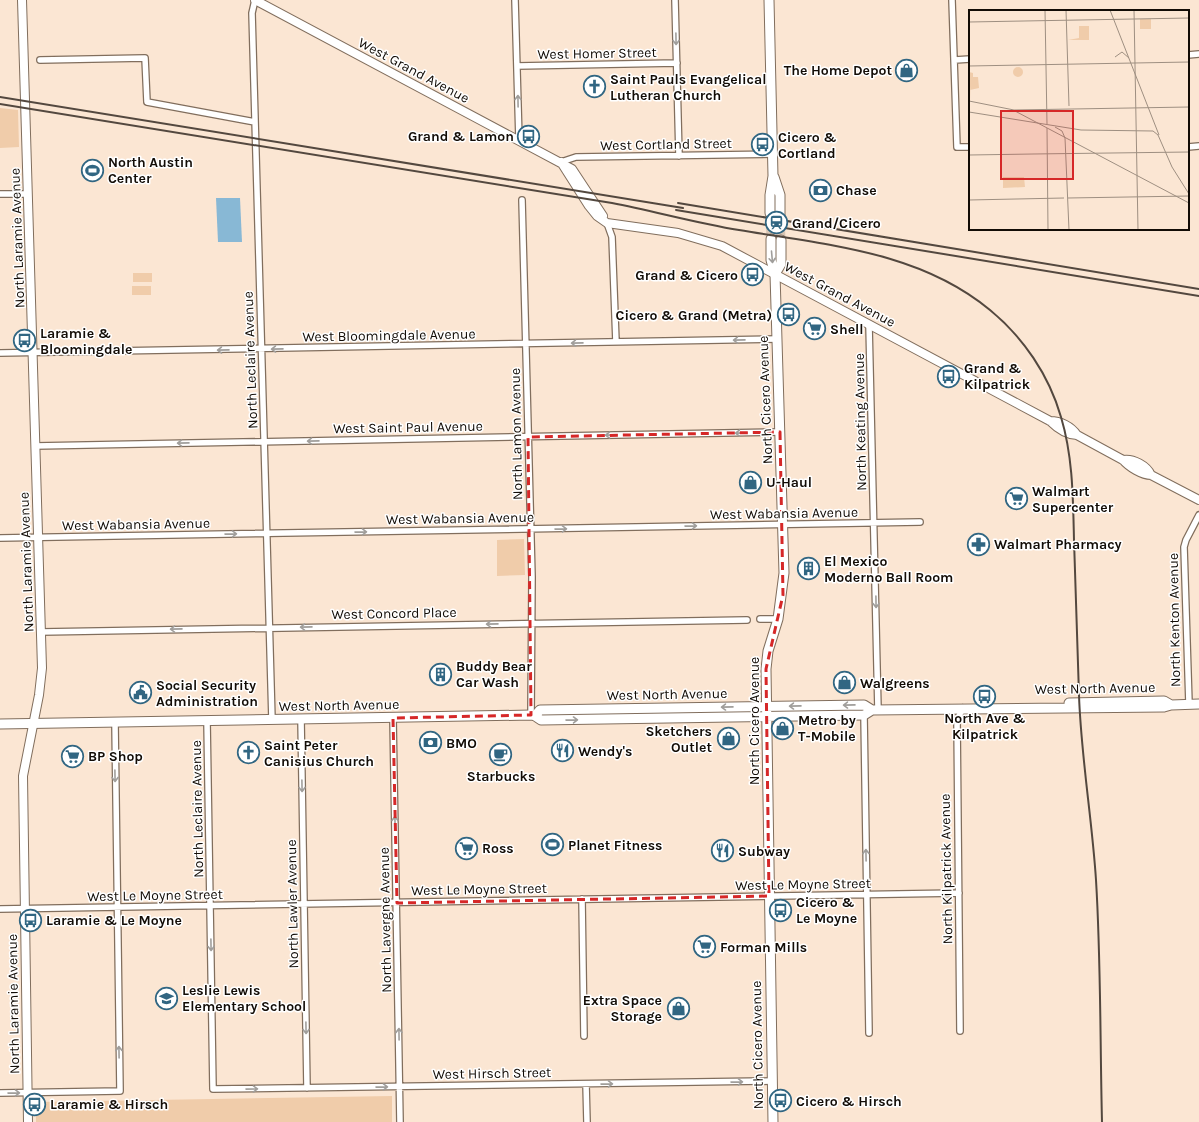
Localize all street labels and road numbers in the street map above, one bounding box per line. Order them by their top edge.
street label: West Grand Avenue [355,34,472,107]
street label: West Homer Street [537,44,657,63]
street label: West Cortland Street [600,135,732,154]
street label: North Laramie Avenue [7,168,28,308]
street label: West Grand Avenue [781,258,898,331]
street label: North Leclaire Avenue [240,291,261,429]
street label: West Bloomingdale Avenue [302,325,476,346]
street label: North Cicero Avenue [755,335,776,465]
street label: North Keating Avenue [851,353,870,491]
street label: North Lamon Avenue [507,368,526,500]
street label: West Saint Paul Avenue [333,418,483,437]
street label: North Laramie Avenue [16,492,37,632]
street label: West Wabansia Avenue [710,504,858,523]
street label: West Wabansia Avenue [386,509,534,528]
street label: West Wabansia Avenue [62,515,210,534]
street label: North Kenton Avenue [1165,553,1184,687]
street label: West Concord Place [331,604,457,623]
street label: North Cicero Avenue [746,657,763,785]
street label: West North Avenue [1035,679,1155,698]
street label: West North Avenue [607,685,727,704]
street label: West North Avenue [279,696,399,715]
street label: North Leclaire Avenue [188,740,207,878]
street label: North Kilpatrick Avenue [937,793,956,945]
street label: North Lawler Avenue [283,839,302,969]
street label: North Lavergne Avenue [376,847,395,993]
street label: West Le Moyne Street [735,875,871,894]
street label: West Le Moyne Street [411,880,547,899]
street label: West Le Moyne Street [87,886,223,905]
street label: North Laramie Avenue [4,934,23,1074]
street label: North Cicero Avenue [748,981,767,1109]
street label: West Hirsch Street [433,1064,551,1083]

